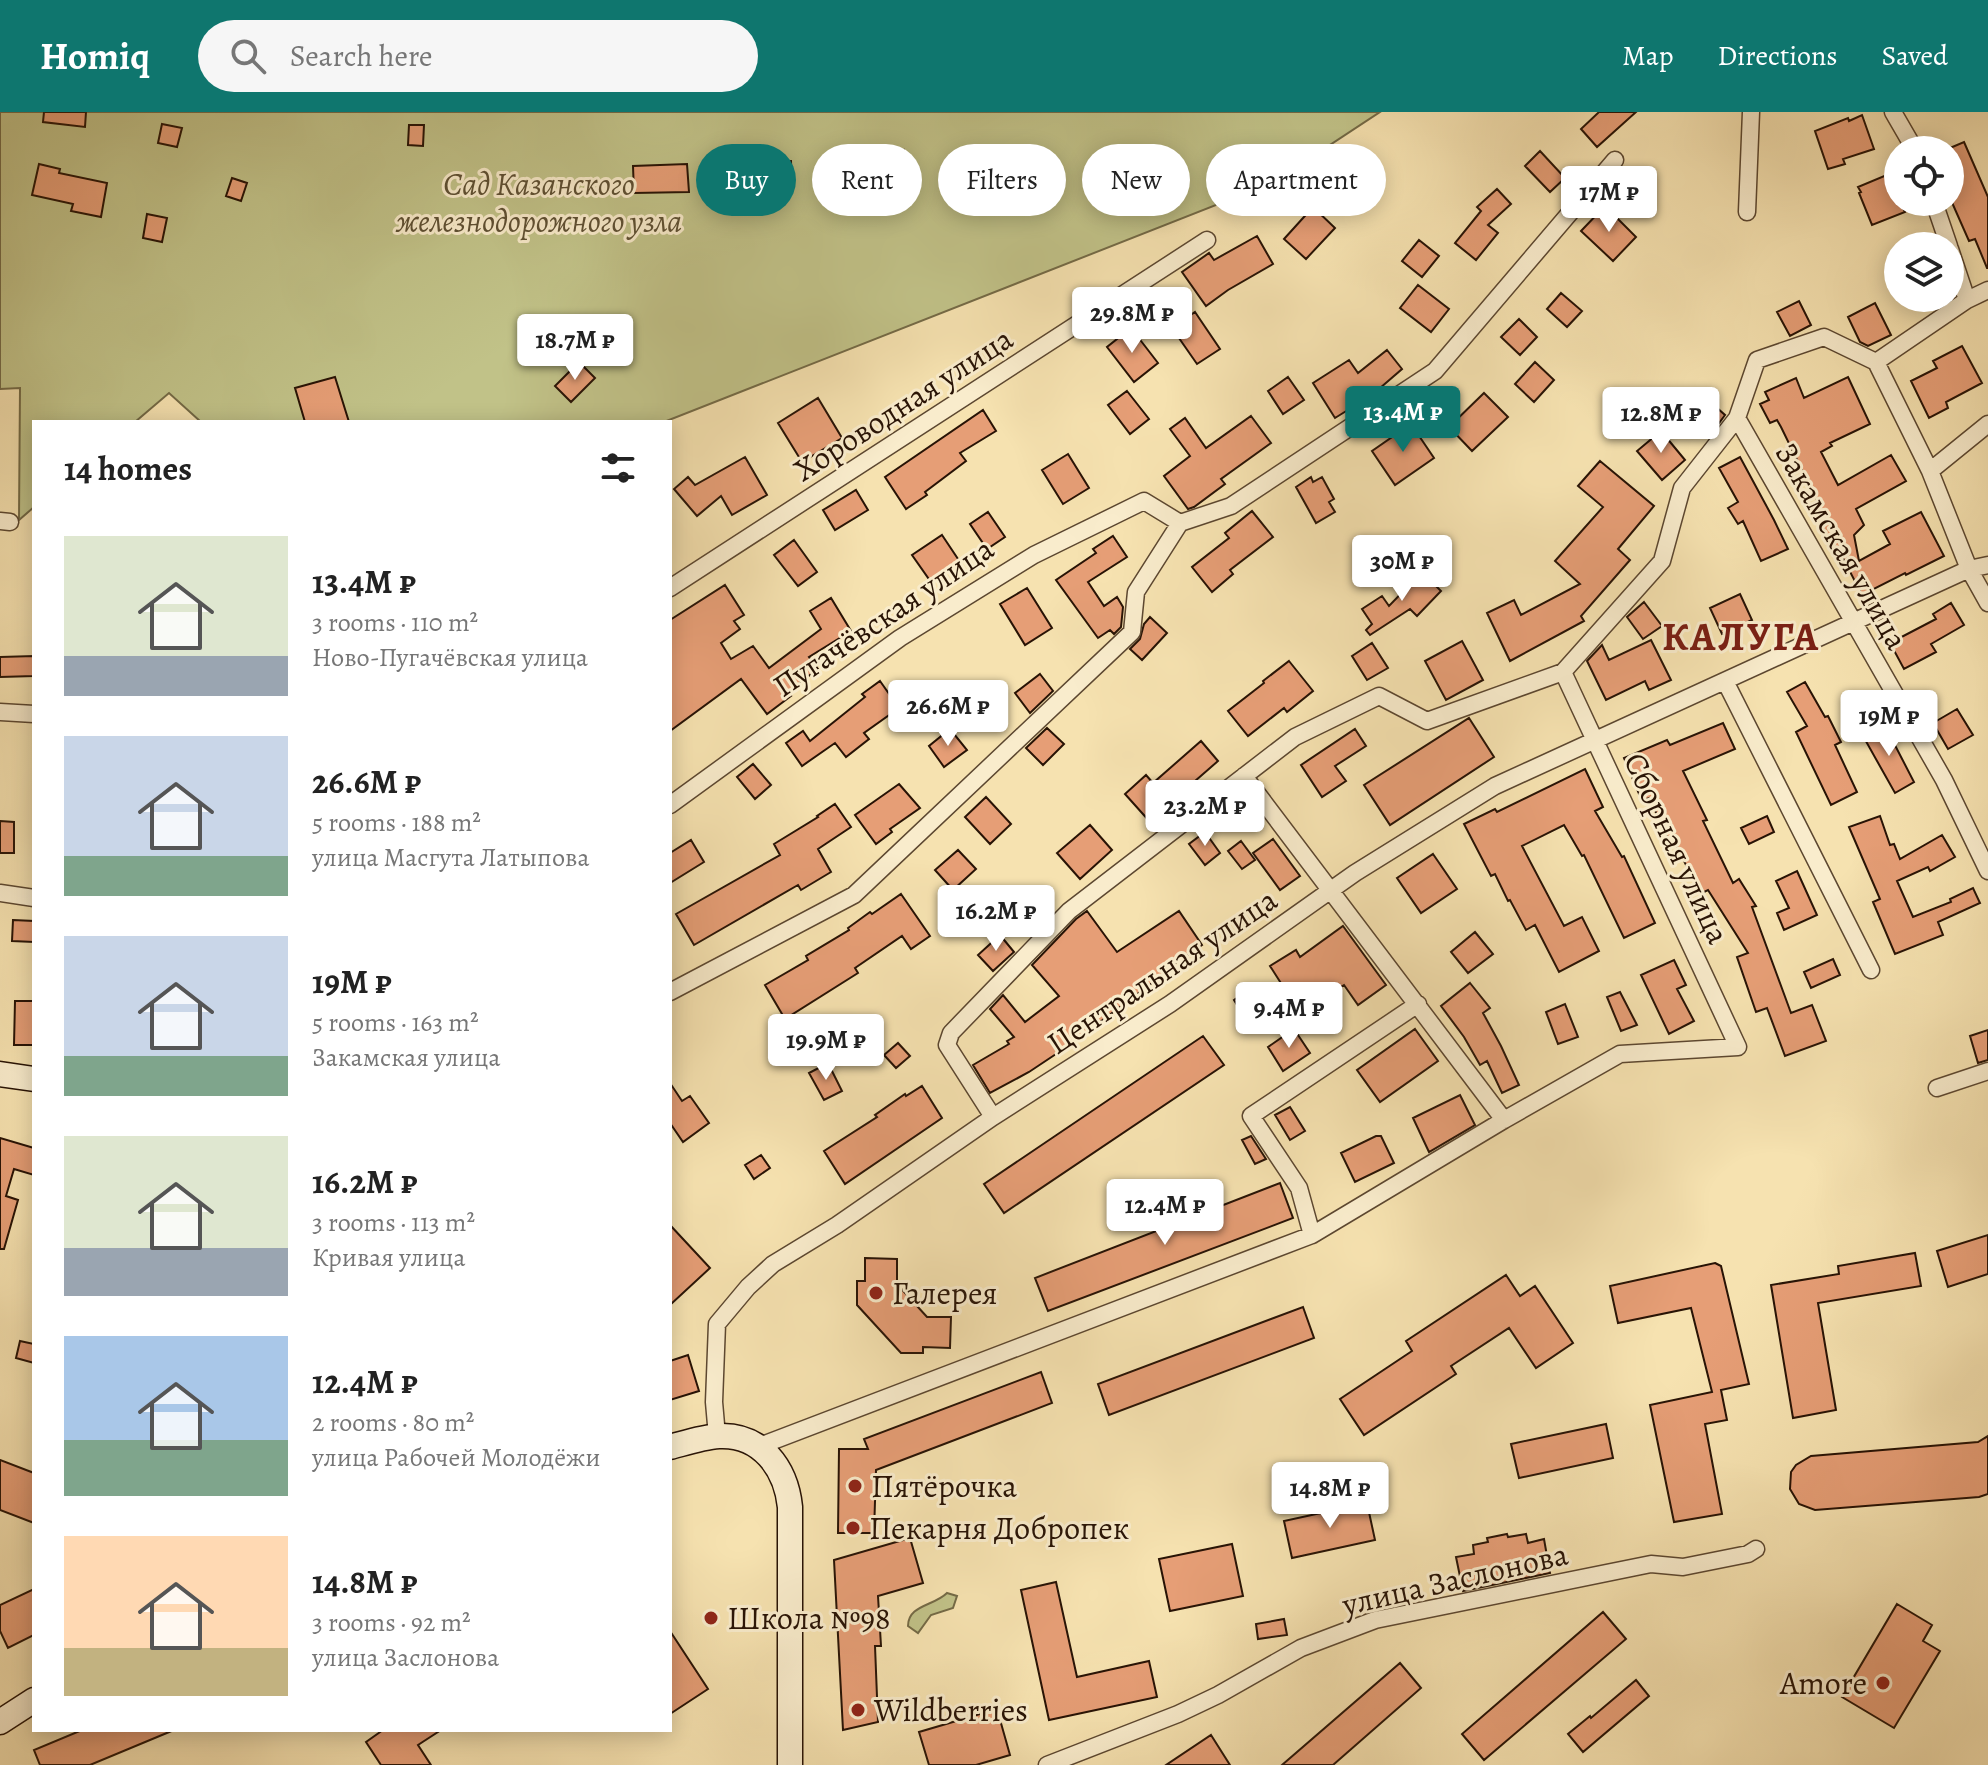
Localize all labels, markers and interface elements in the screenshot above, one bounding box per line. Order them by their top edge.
search box [198,20,758,92]
text: Homiq [40,30,150,82]
icon: search [226,34,270,78]
text: Search here [290,36,433,76]
text: Map [1622,37,1673,75]
text: Directions [1717,37,1838,75]
text: Saved [1882,37,1948,75]
map controls [1884,136,1964,312]
button: locate [1884,136,1964,216]
chip: Buy [696,144,796,216]
chip: Rent [812,144,922,216]
chip: Filters [938,144,1066,216]
chip: New [1082,144,1190,216]
chip: Apartment [1206,144,1386,216]
park label: Сад Казанского железнодорожного узла [395,162,682,243]
pin: 17M ₽ [1553,166,1665,234]
text: 17M ₽ [1579,174,1639,209]
button: layers [1884,232,1964,312]
pin: 29.8M ₽ [1058,287,1206,355]
text: 29.8M ₽ [1090,295,1174,330]
pin: 18.7M ₽ [501,314,649,382]
street label: Хороводная улица [785,316,1021,491]
text: 18.7M ₽ [535,322,615,357]
pin: 13.4M ₽ [1329,386,1477,454]
pin: 12.8M ₽ [1587,387,1735,455]
text: 13.4M ₽ [1363,394,1443,429]
text: 12.8M ₽ [1620,395,1702,430]
street label: Закамская улица [1765,435,1919,658]
text: 14 homes [64,445,192,492]
icon: filters [596,446,640,490]
street label: Пугачёвская улица [764,527,1002,707]
pin: 30M ₽ [1346,535,1458,603]
text: 30M ₽ [1370,543,1434,578]
text: 13.4M ₽ [312,558,416,605]
icon: home [128,568,224,664]
text: 3 rooms · 110 m² [312,605,478,640]
district label: КАЛУГА [1662,609,1820,664]
text: Ново-Пугачёвская улица [312,640,588,675]
pin: 26.6M ₽ [874,680,1022,748]
text: 26.6M ₽ [906,688,990,723]
pin: 19M ₽ [1833,690,1945,758]
text: 19M ₽ [1859,698,1919,733]
street label: Сборная улица [1613,745,1741,951]
text: 26.6M ₽ [312,758,421,805]
icon: home [128,768,224,864]
pin: 23.2M ₽ [1131,780,1279,848]
text: 23.2M ₽ [1163,788,1247,823]
text: 5 rooms · 188 m² [312,805,481,840]
text: улица Масгута Латыпова [312,840,589,875]
street label: Центральная улица [1038,878,1286,1064]
pin: 16.2M ₽ [922,885,1070,953]
text: 16.2M ₽ [956,893,1036,928]
text: 19M ₽ [312,958,392,1005]
icon: home [128,968,224,1064]
pin: 9.4M ₽ [1224,982,1354,1050]
text: 9.4M ₽ [1253,990,1325,1025]
text: 5 rooms · 163 m² [312,1005,479,1040]
pin: 19.9M ₽ [752,1014,900,1082]
text: 19.9M ₽ [786,1022,866,1057]
text: Закамская улица [312,1040,500,1075]
text: 16.2M ₽ [312,1158,418,1205]
icon: home [128,1168,224,1264]
pin: 12.4M ₽ [1091,1179,1239,1247]
text: 12.4M ₽ [1125,1187,1205,1222]
text: 3 rooms · 113 m² [312,1205,475,1240]
text: Кривая улица [312,1240,465,1275]
place label: Галерея [892,1271,997,1315]
marker: Галерея [867,1284,885,1302]
text: 12.4M ₽ [312,1358,418,1405]
icon: home [128,1368,224,1464]
text: 2 rooms · 80 m² [312,1405,474,1440]
text: улица Рабочей Молодёжи [312,1440,600,1475]
pin: 14.8M ₽ [1256,1462,1404,1530]
place label: Пятёрочка [871,1464,1017,1508]
text: 14.8M ₽ [1290,1470,1370,1505]
marker: Пятёрочка [846,1477,864,1495]
place label: Пекарня Добропек [869,1506,1129,1550]
marker: Пекарня Добропек [844,1519,862,1537]
street label: улица Заслонова [1337,1532,1572,1627]
text: 14.8M ₽ [312,1558,418,1605]
icon: home [128,1568,224,1664]
place label: Школа №98 [727,1596,890,1640]
text: 3 rooms · 92 m² [312,1605,471,1640]
marker: Школа №98 [702,1609,720,1627]
text: улица Заслонова [312,1640,499,1675]
place label: Amore [1779,1661,1867,1705]
marker: Amore [1874,1674,1892,1692]
place label: Wildberries [873,1688,1028,1732]
marker: Wildberries [849,1701,867,1719]

